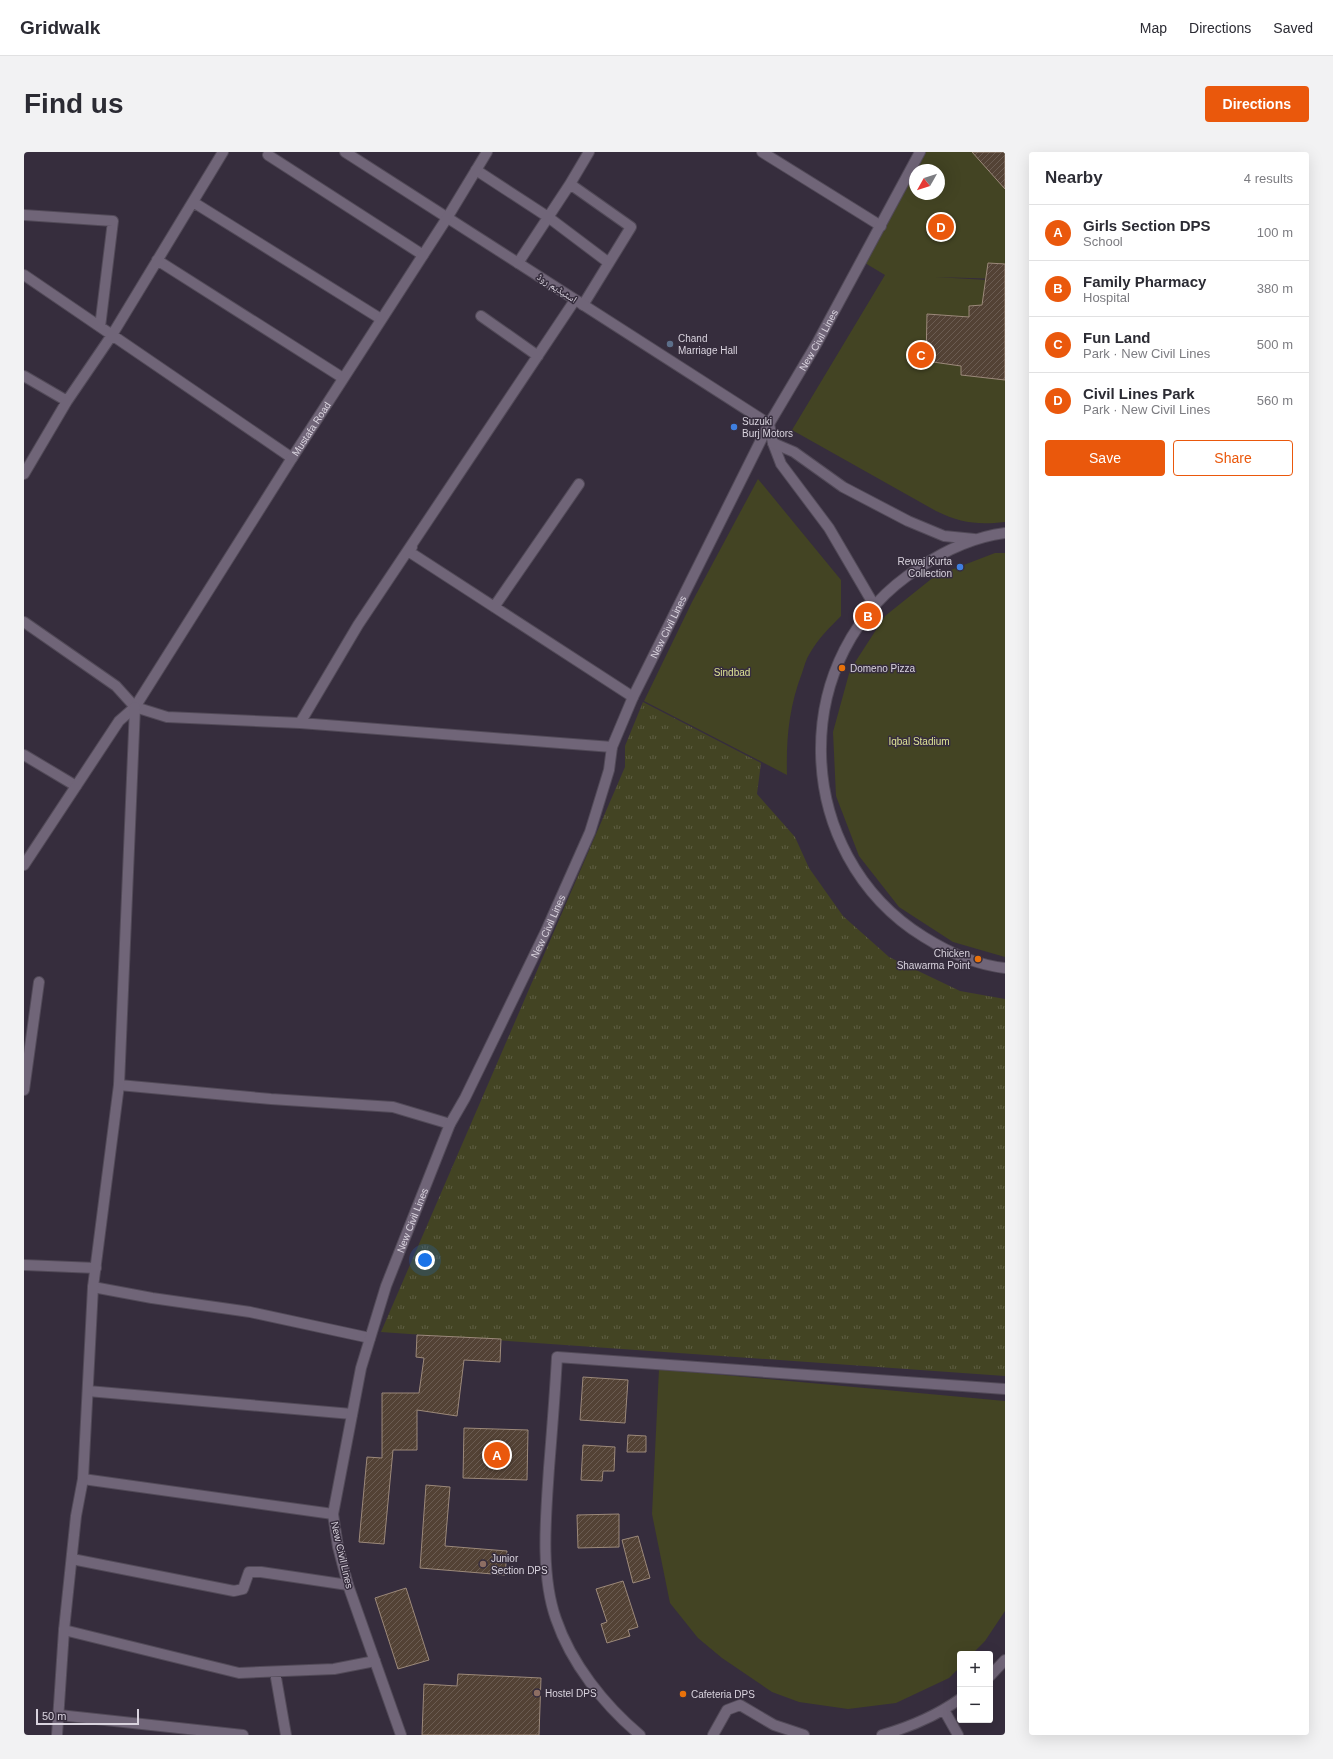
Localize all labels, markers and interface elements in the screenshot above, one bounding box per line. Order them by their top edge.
text: Gridwalk [20,17,100,38]
text: Map [1140,20,1167,36]
text: Directions [1189,20,1251,36]
text: Saved [1273,20,1313,36]
button: Directions [1205,86,1309,122]
text: Find us [24,88,124,119]
north arrow [909,164,945,200]
text: Nearby [1045,168,1103,187]
text: 4 results [1244,171,1293,186]
pin: D [928,212,954,242]
text: Girls Section DPS [1083,217,1211,234]
text: A [1053,225,1063,240]
text: 100 m [1257,225,1293,240]
text: School [1083,234,1123,249]
street label: اسٹیڈیم روڈ [534,271,579,307]
text: Family Pharmacy [1083,273,1206,290]
text: B [1053,281,1063,296]
text: 380 m [1257,281,1293,296]
text: Hospital [1083,290,1130,305]
street label: New Civil Lines [796,307,840,372]
text: Fun Land [1083,329,1151,346]
place label: Chand Marriage Hall [678,333,737,356]
text: C [1053,337,1063,352]
text: 500 m [1257,337,1293,352]
marker: Chand Marriage Hall [665,339,675,349]
pin: C [908,340,934,370]
text: Park · New Civil Lines [1083,346,1210,361]
text: Civil Lines Park [1083,385,1195,402]
text: D [1053,393,1063,408]
text: 560 m [1257,393,1293,408]
street label: Mustafa Road [289,400,332,458]
text: Park · New Civil Lines [1083,402,1210,417]
place label: Suzuki Burj Motors [742,416,793,439]
marker: Suzuki Burj Motors [729,422,739,432]
button: Save [1045,440,1165,476]
button: Share [1173,440,1293,476]
place label: Rewaj Kurta Collection [898,556,952,579]
marker: Rewaj Kurta Collection [955,562,965,572]
street label: New Civil Lines [648,594,688,660]
pin: B [855,601,881,631]
marker: Domeno Pizza [837,663,847,673]
place label: Domeno Pizza [850,663,915,674]
park label: Sindbad [714,667,750,678]
park label: Iqbal Stadium [888,736,950,747]
street label: New Civil Lines [528,893,567,960]
place label: Chicken Shawarma Point [897,948,970,971]
marker: Chicken Shawarma Point [973,954,983,964]
street label: New Civil Lines [394,1186,430,1254]
your location [415,1250,435,1270]
pin: A [484,1440,510,1470]
street label: New Civil Lines [329,1520,355,1590]
place label: Junior Section DPS [491,1553,548,1576]
marker: Junior Section DPS [478,1559,488,1569]
map controls [957,1651,993,1723]
button: + [957,1651,993,1687]
button: − [957,1687,993,1723]
marker: Hostel DPS [532,1688,542,1698]
place label: Hostel DPS [545,1688,597,1699]
marker: Cafeteria DPS [678,1689,688,1699]
place label: Cafeteria DPS [691,1689,755,1700]
scale bar [36,1707,139,1726]
text: 50 m [42,1710,66,1722]

